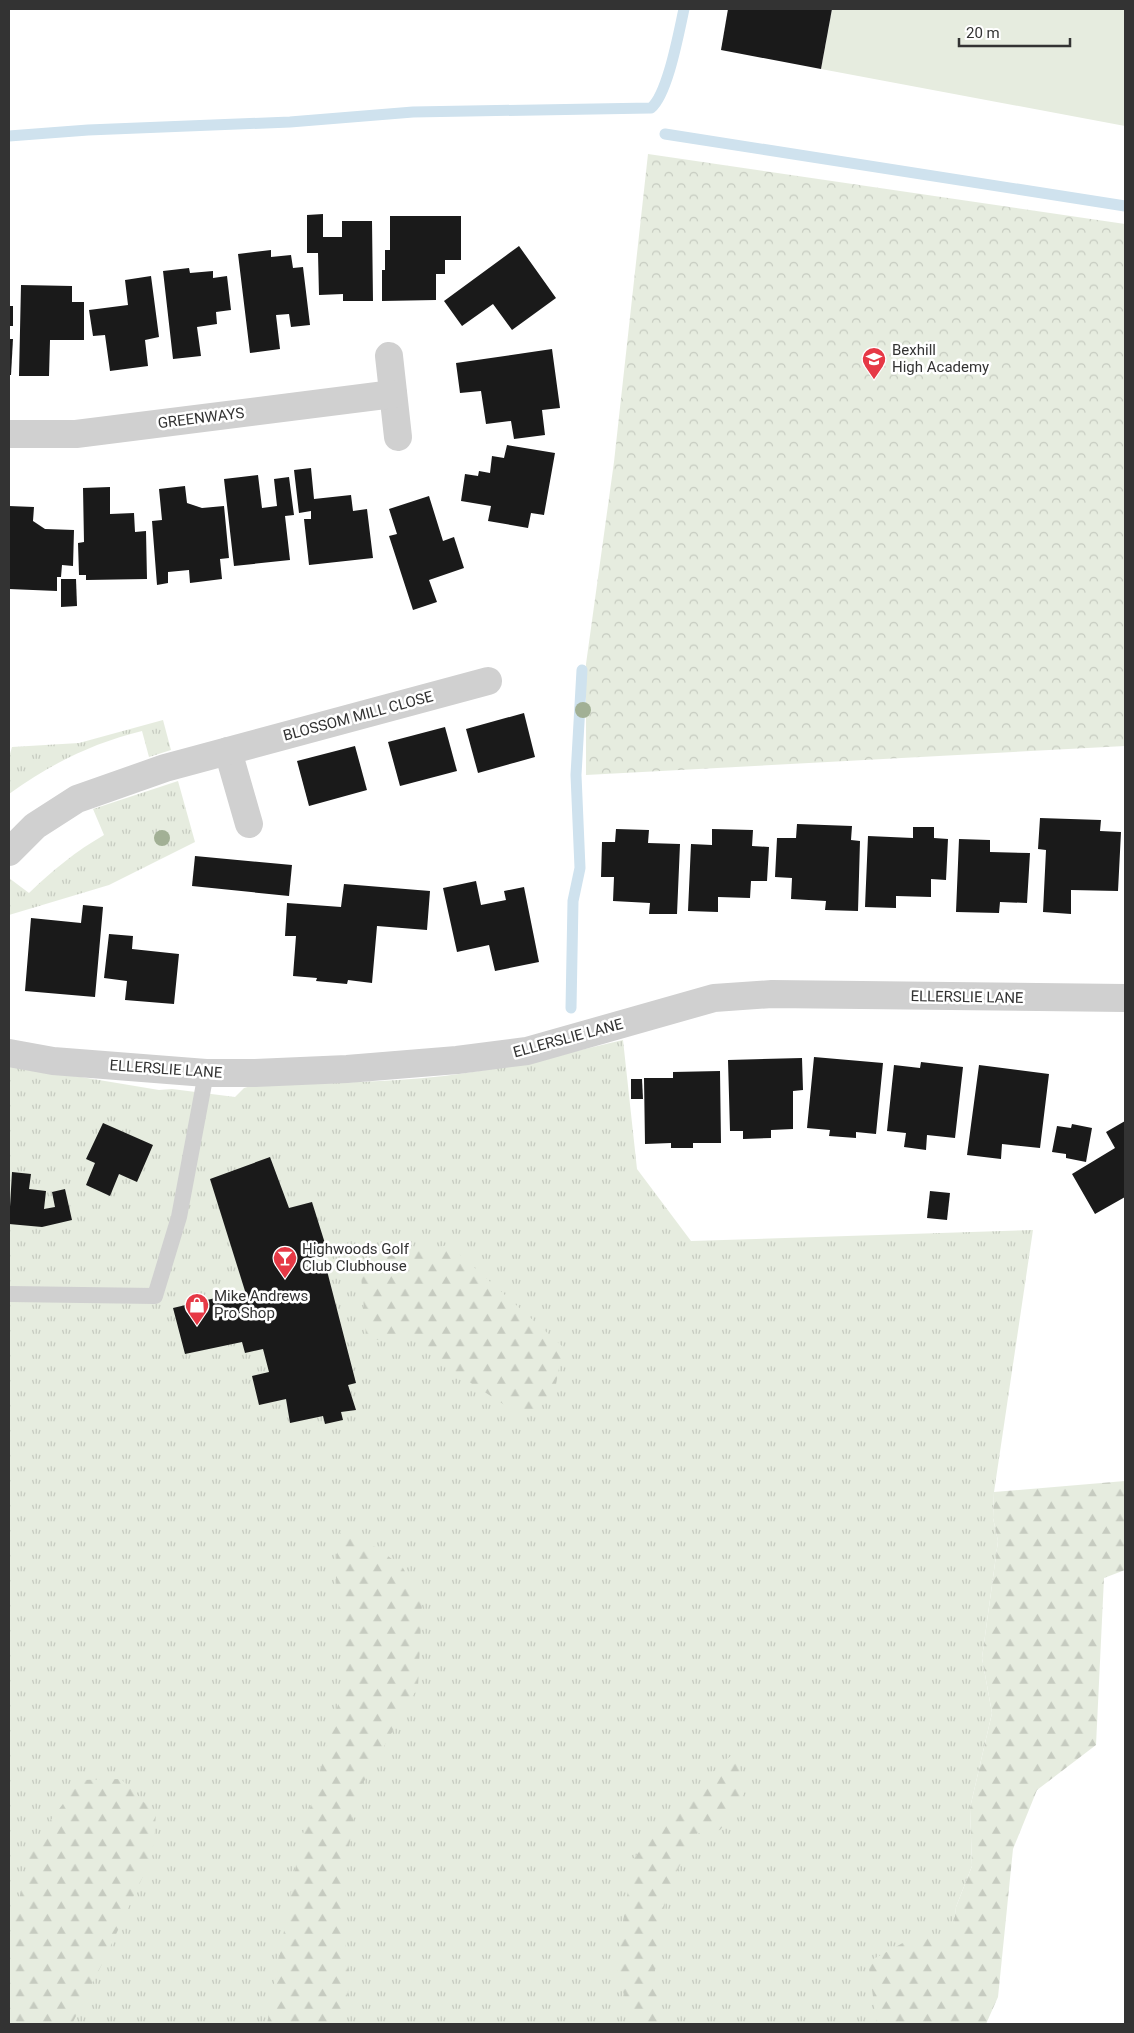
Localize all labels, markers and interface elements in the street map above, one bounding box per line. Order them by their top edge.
scale bar [959,15,1070,47]
text: 20 m [966,24,1000,42]
place label: Bexhill High Academy [892,341,989,376]
school or university icon: Bexhill High Academy [861,346,887,380]
street label: GREENWAYS [157,404,245,432]
street label: BLOSSOM MILL CLOSE [281,687,435,745]
street label: ELLERSLIE LANE [910,987,1024,1007]
street label: ELLERSLIE LANE [511,1015,625,1061]
street label: ELLERSLIE LANE [109,1056,223,1082]
place label: Highwoods Golf Club Clubhouse [302,1240,410,1275]
bar icon: Highwoods Golf Club Clubhouse [272,1245,298,1279]
place label: Mike Andrews Pro Shop [214,1287,308,1322]
shop icon: Mike Andrews Pro Shop [184,1292,210,1326]

